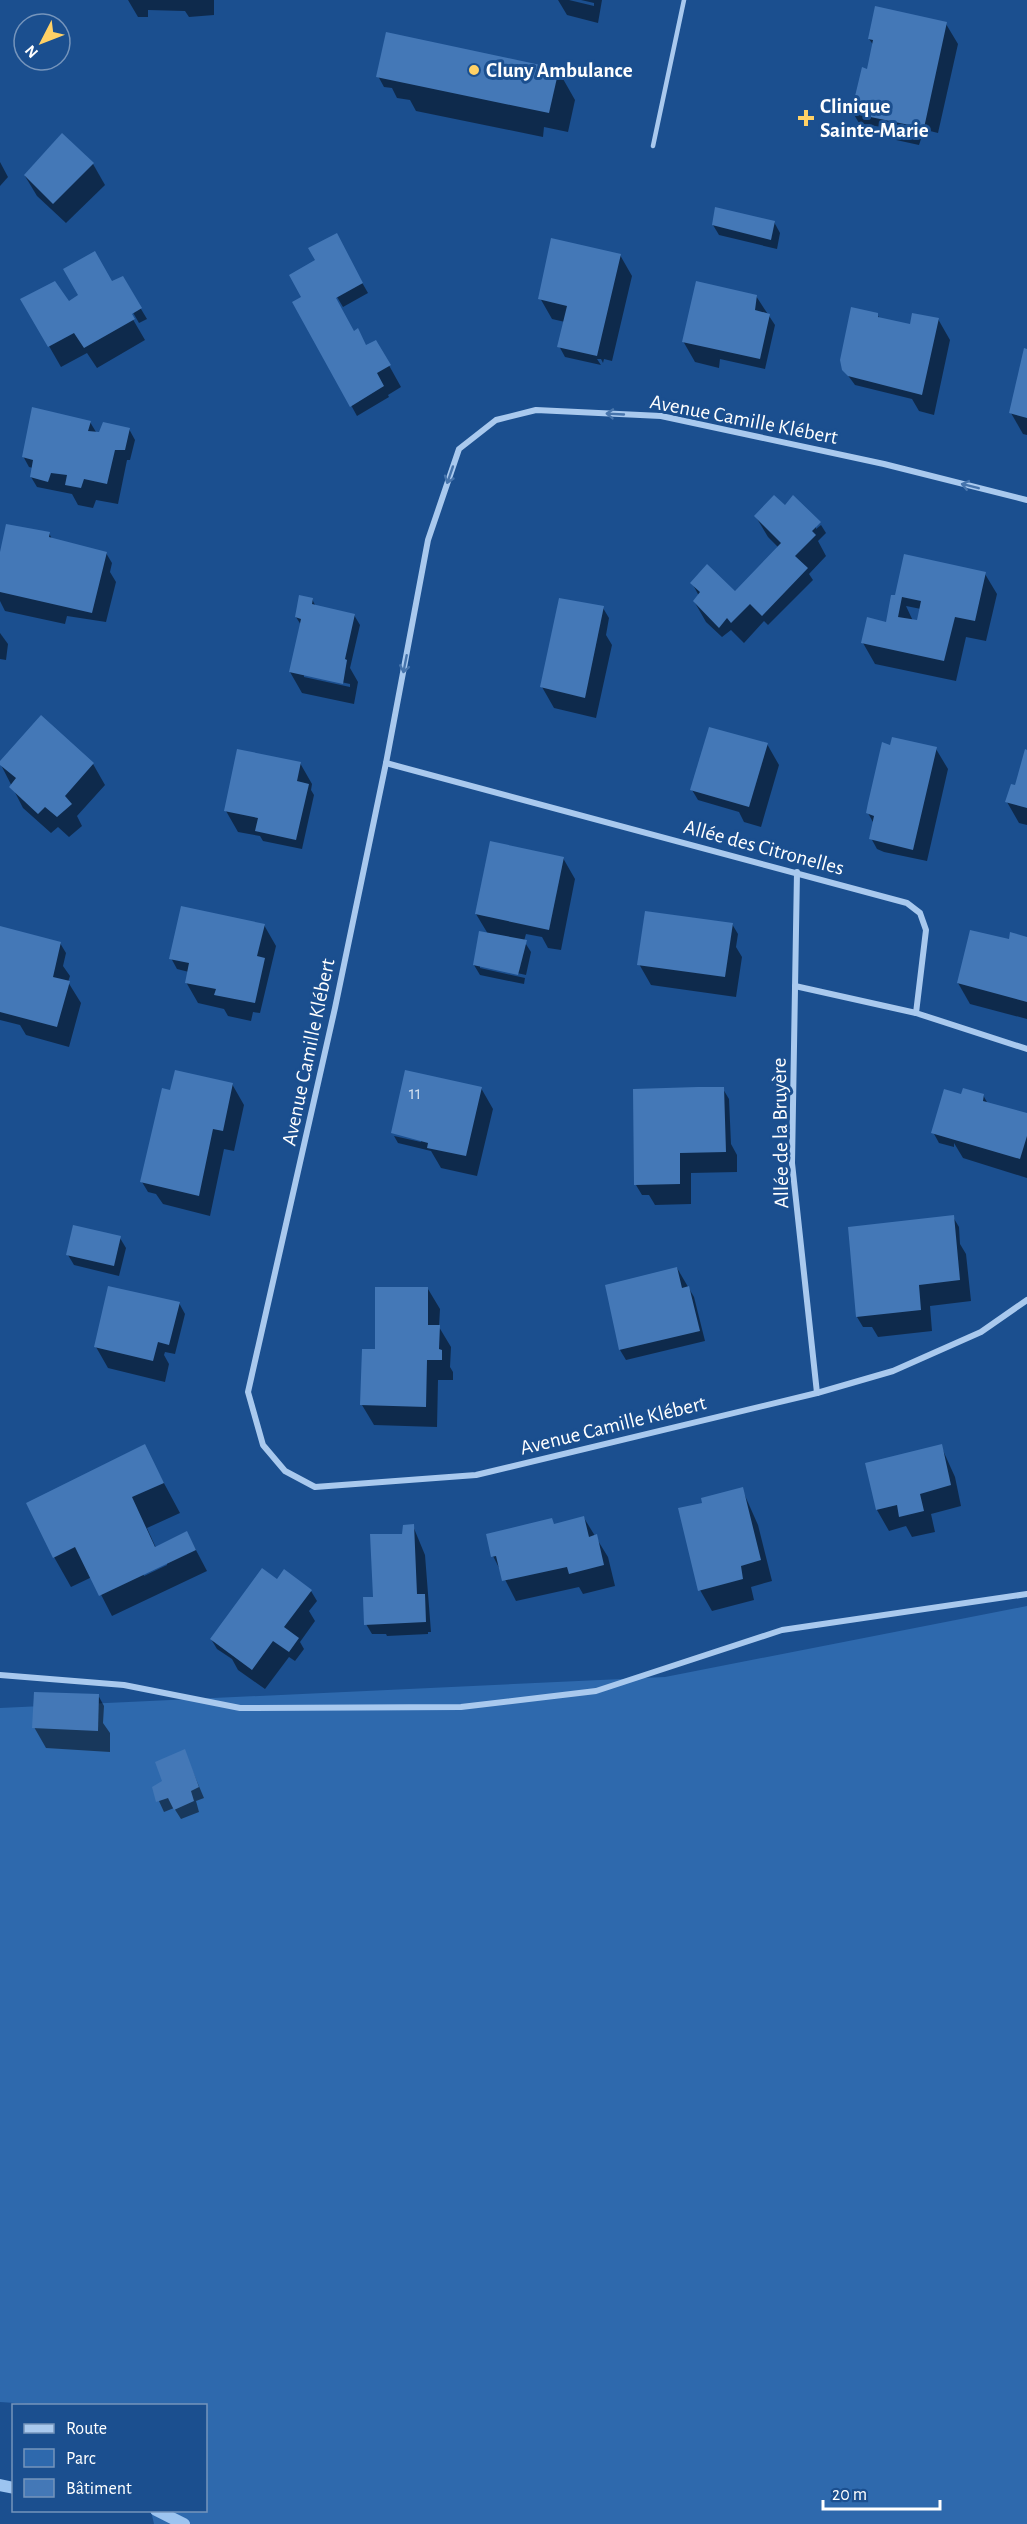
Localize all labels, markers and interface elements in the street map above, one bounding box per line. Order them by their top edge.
north arrow [12,12,72,72]
text: N [22,42,41,61]
place label: Cluny Ambulance [486,60,633,81]
marker: Cluny Ambulance [467,63,481,77]
place label: Clinique Sainte-Marie [820,96,929,141]
marker: Clinique Sainte-Marie [797,109,815,127]
street label: Avenue Camille Klébert [648,391,840,448]
one-way arrow [606,408,626,419]
one-way arrow [444,465,455,484]
one-way arrow [961,479,980,491]
one-way arrow [399,654,410,674]
street label: Allée des Citronelles [681,816,846,879]
street label: Avenue Camille Klébert [278,956,339,1148]
street label: Allée de la Bruyère [769,1057,792,1209]
house number: 11 [409,1085,421,1103]
street label: Avenue Camille Klébert [518,1392,709,1459]
legend [12,2404,207,2512]
text: Route [66,2420,107,2438]
text: Parc [66,2450,96,2468]
scale bar [823,2473,940,2511]
text: Bâtiment [66,2480,132,2498]
text: 20 m [832,2486,867,2504]

